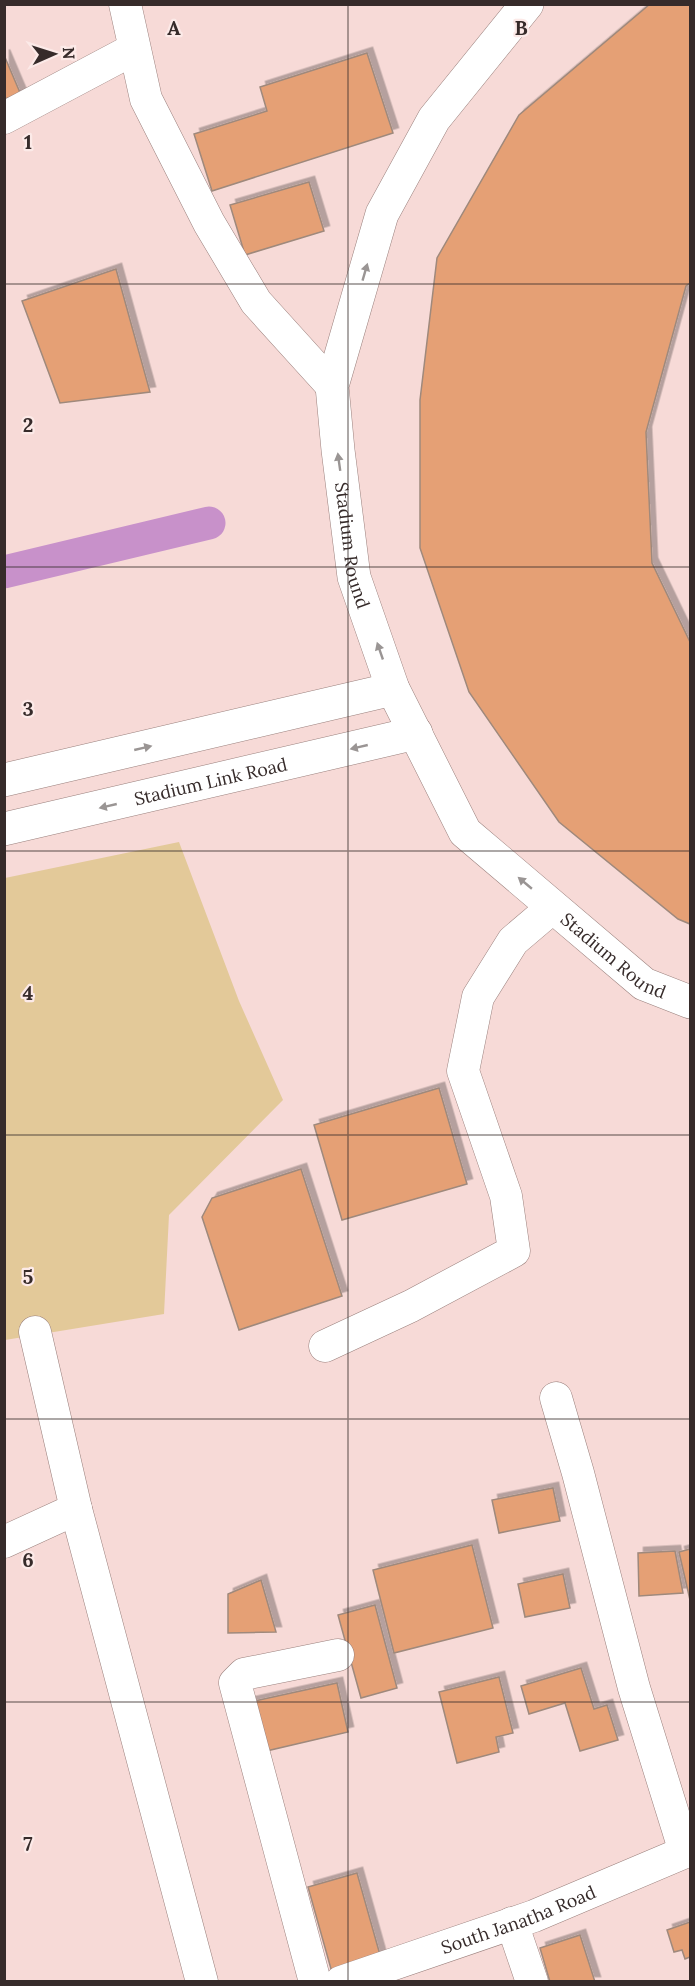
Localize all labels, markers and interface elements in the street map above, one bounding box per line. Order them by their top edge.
text: A [167,15,181,40]
text: B [514,15,528,40]
north arrow [24,24,84,84]
text: N [59,47,79,60]
text: 1 [24,129,32,154]
one-way arrow [361,263,370,281]
text: 2 [23,412,33,437]
one-way arrow [334,452,344,471]
street label: Stadium Round [331,481,376,612]
one-way arrow [375,642,385,660]
text: 3 [22,696,34,721]
one-way arrow [134,742,152,752]
one-way arrow [350,742,368,752]
street label: Stadium Link Road [132,752,289,810]
one-way arrow [98,801,117,811]
one-way arrow [517,877,533,890]
street label: Stadium Round [556,907,670,1003]
text: 4 [23,980,34,1005]
text: 5 [23,1264,34,1289]
text: 6 [22,1547,34,1572]
text: 7 [23,1831,33,1856]
street label: South Janatha Road [438,1880,599,1958]

